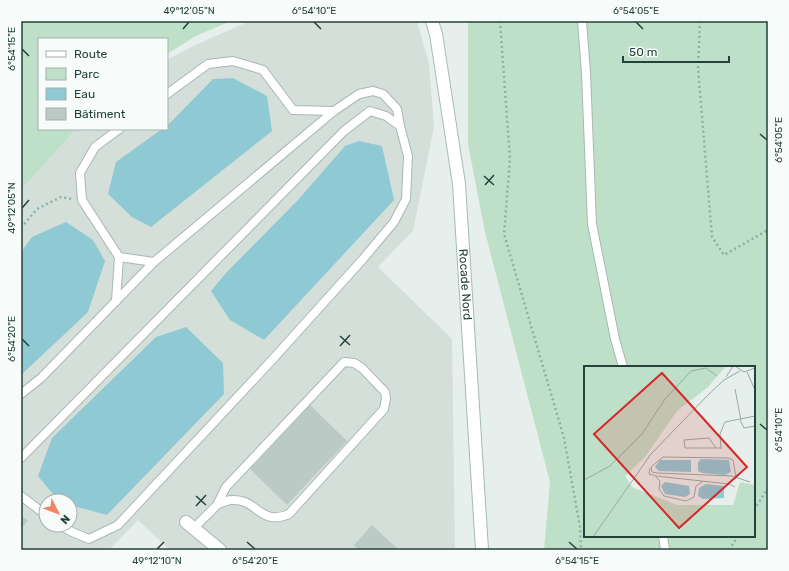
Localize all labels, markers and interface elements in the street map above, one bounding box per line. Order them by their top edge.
text: 49°12'05"N [163,5,215,17]
text: 6°54'10"E [292,5,336,17]
text: 6°54'05"E [613,5,659,17]
text: 6°54'15"E [6,27,18,71]
legend [38,38,168,130]
scale bar [623,38,729,64]
text: 50 m [629,45,657,59]
text: Route [74,47,108,61]
text: Parc [74,67,100,81]
text: Eau [74,87,95,101]
text: Bâtiment [74,107,126,121]
text: 6°54'05"E [773,117,785,163]
text: 49°12'05"N [6,182,18,234]
street label: Rocade Nord [456,248,475,321]
text: 6°54'20"E [6,316,18,362]
inset map [584,366,755,537]
text: 6°54'10"E [773,408,785,452]
north arrow [38,493,78,533]
text: N [58,512,73,527]
text: 49°12'10"N [132,555,182,567]
text: 6°54'20"E [232,555,278,567]
text: 6°54'15"E [555,555,599,567]

